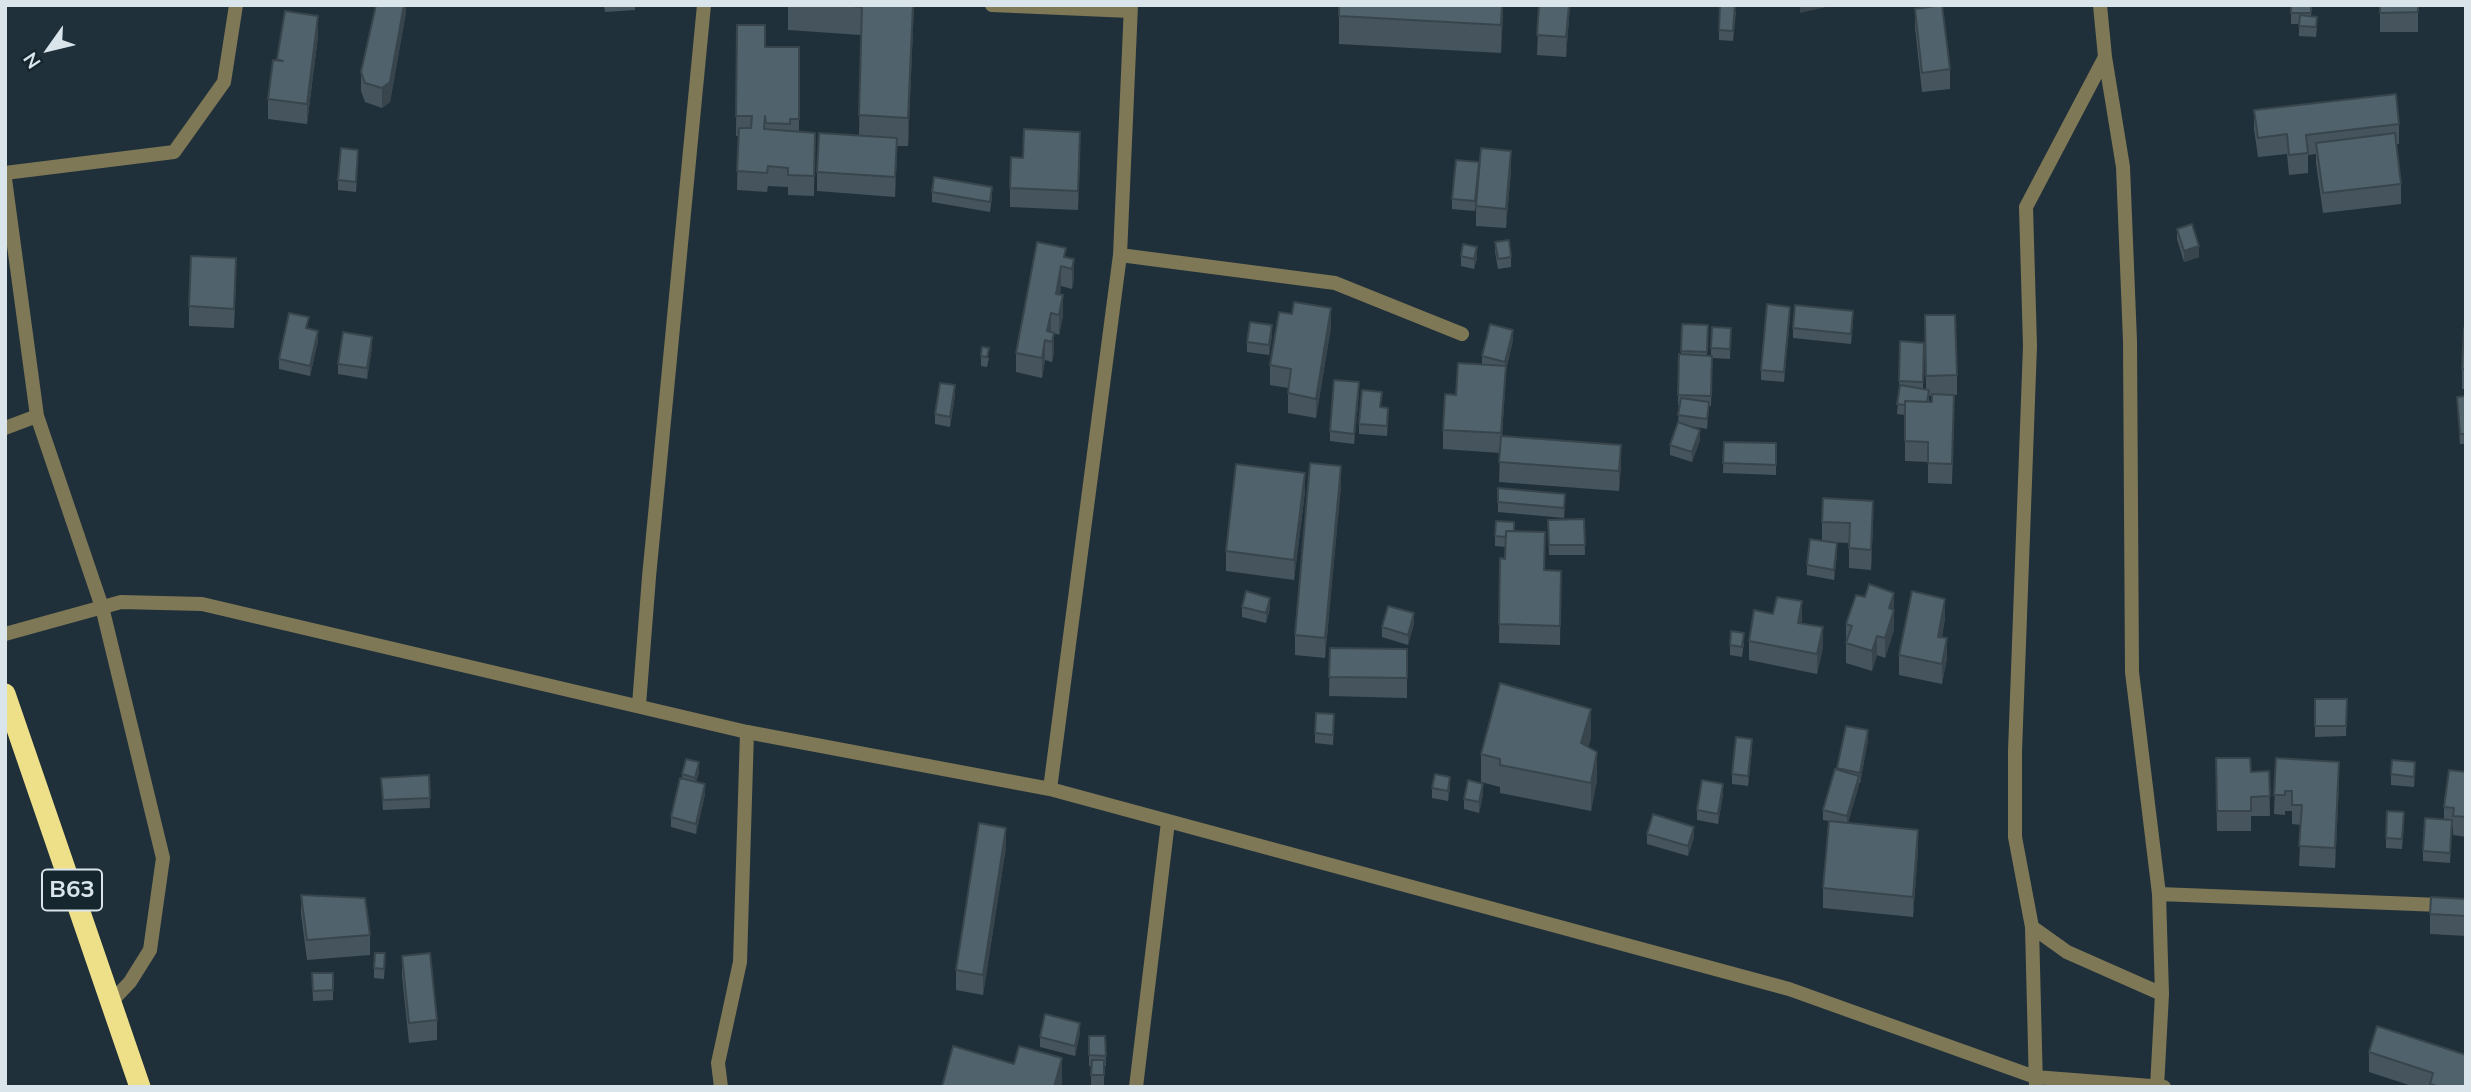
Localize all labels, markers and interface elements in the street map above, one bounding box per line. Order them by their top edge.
north arrow [14,14,84,84]
text: N [18,48,46,73]
road number: B63 [42,870,102,910]

